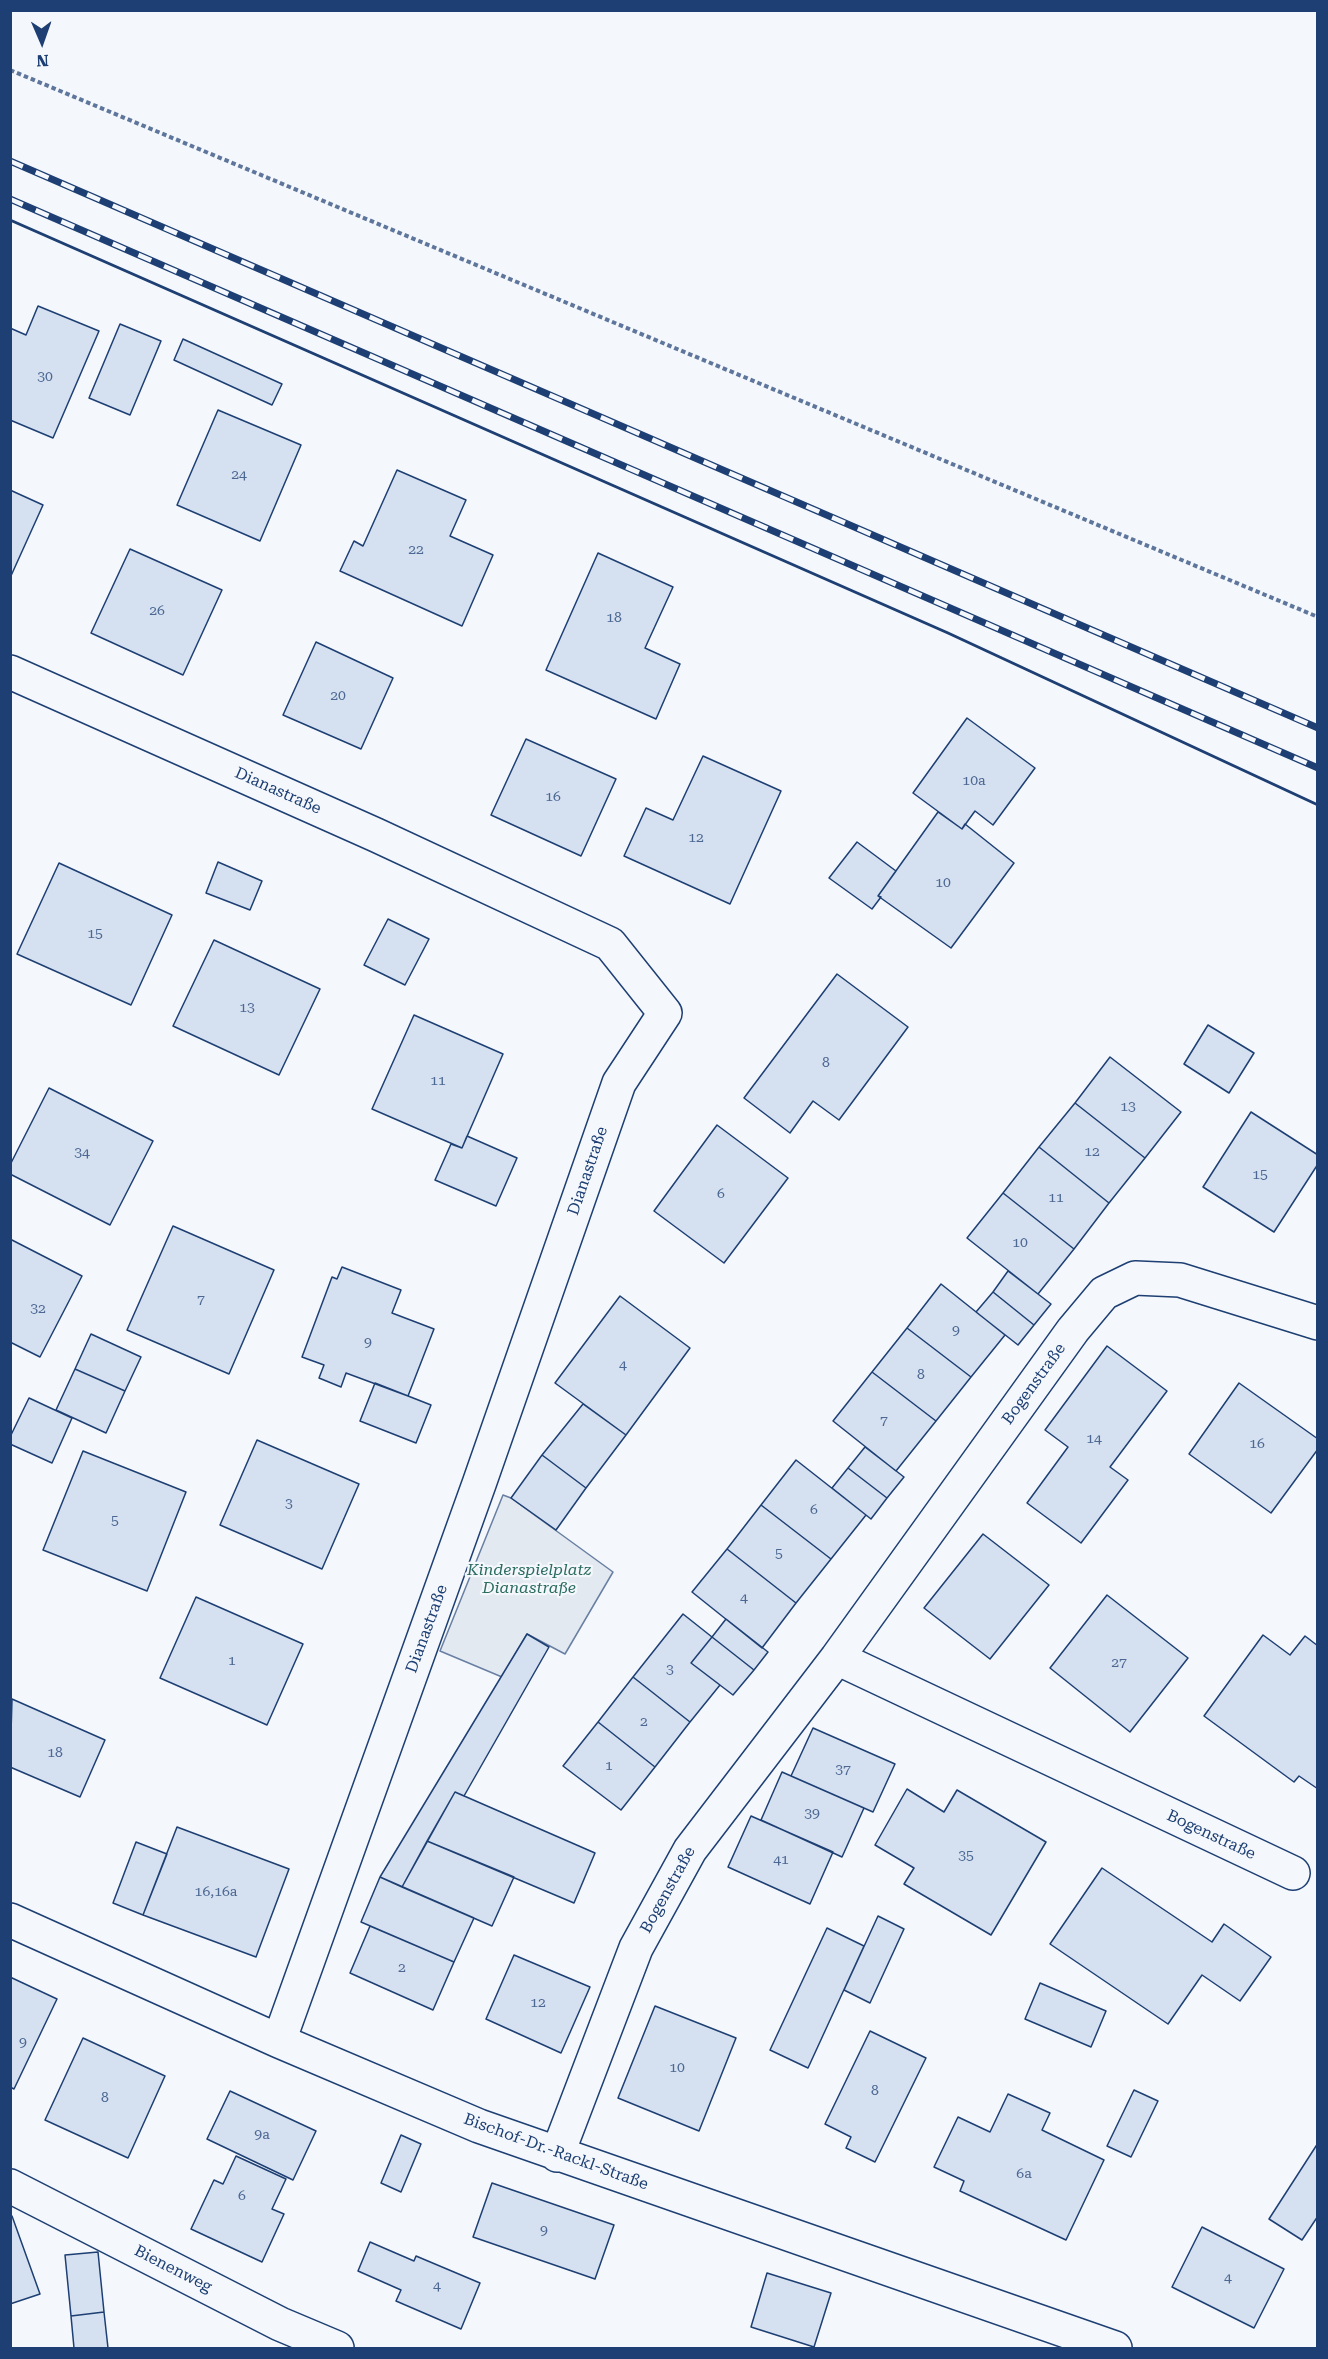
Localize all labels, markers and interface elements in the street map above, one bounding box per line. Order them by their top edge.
north arrow [12,12,72,72]
text: N [36,51,49,70]
house number: 30 [37,369,53,385]
house number: 24 [231,467,247,483]
house number: 22 [408,542,424,558]
house number: 26 [149,603,165,619]
house number: 18 [606,610,622,626]
house number: 20 [330,688,346,704]
street label: Dianastraße [232,763,324,819]
house number: 10a [962,773,986,789]
house number: 16 [545,789,561,805]
house number: 12 [688,830,704,846]
house number: 10 [935,875,951,891]
house number: 15 [87,926,103,942]
house number: 13 [239,1000,255,1016]
house number: 8 [822,1055,830,1071]
house number: 11 [430,1073,446,1089]
house number: 13 [1120,1099,1136,1115]
street label: Dianastraße [564,1124,612,1218]
house number: 12 [1084,1144,1100,1160]
house number: 34 [74,1145,90,1161]
house number: 15 [1252,1167,1268,1183]
house number: 6 [717,1186,725,1202]
house number: 11 [1048,1190,1064,1206]
house number: 10 [1012,1235,1028,1251]
house number: 7 [197,1292,205,1308]
house number: 32 [30,1301,46,1317]
house number: 9 [952,1323,960,1339]
house number: 9 [364,1335,372,1351]
street label: Bogenstraße [998,1340,1070,1428]
house number: 4 [619,1357,627,1373]
house number: 8 [917,1367,925,1383]
house number: 7 [880,1413,888,1429]
house number: 14 [1086,1431,1102,1447]
house number: 16 [1249,1436,1265,1452]
house number: 3 [285,1496,293,1512]
house number: 6 [810,1502,818,1518]
house number: 5 [111,1513,119,1529]
house number: 5 [775,1546,783,1562]
park label: Kinderspielplatz Dianastraße [467,1560,591,1598]
street label: Dianastraße [402,1582,452,1676]
house number: 4 [740,1590,748,1606]
house number: 1 [228,1653,236,1669]
house number: 27 [1111,1655,1127,1671]
house number: 3 [666,1662,674,1678]
house number: 2 [640,1714,648,1730]
house number: 18 [47,1745,63,1761]
house number: 1 [605,1758,613,1774]
house number: 37 [835,1762,851,1778]
house number: 39 [804,1806,820,1822]
street label: Bogenstraße [1164,1806,1258,1864]
street label: Bogenstraße [636,1843,700,1937]
house number: 35 [958,1848,974,1864]
house number: 41 [773,1852,789,1868]
house number: 16,16a [195,1884,237,1900]
house number: 2 [398,1960,406,1976]
house number: 12 [530,1995,546,2011]
house number: 9 [19,2035,27,2051]
house number: 10 [669,2060,685,2076]
house number: 8 [871,2083,879,2099]
house number: 8 [101,2090,109,2106]
street label: Bischof-Dr.-Rackl-Straße [461,2110,651,2194]
house number: 9a [254,2127,270,2143]
house number: 6a [1016,2166,1032,2182]
house number: 6 [238,2188,246,2204]
house number: 9 [540,2223,548,2239]
street label: Bienenweg [131,2241,215,2297]
house number: 4 [1224,2270,1232,2286]
house number: 4 [433,2278,441,2294]

